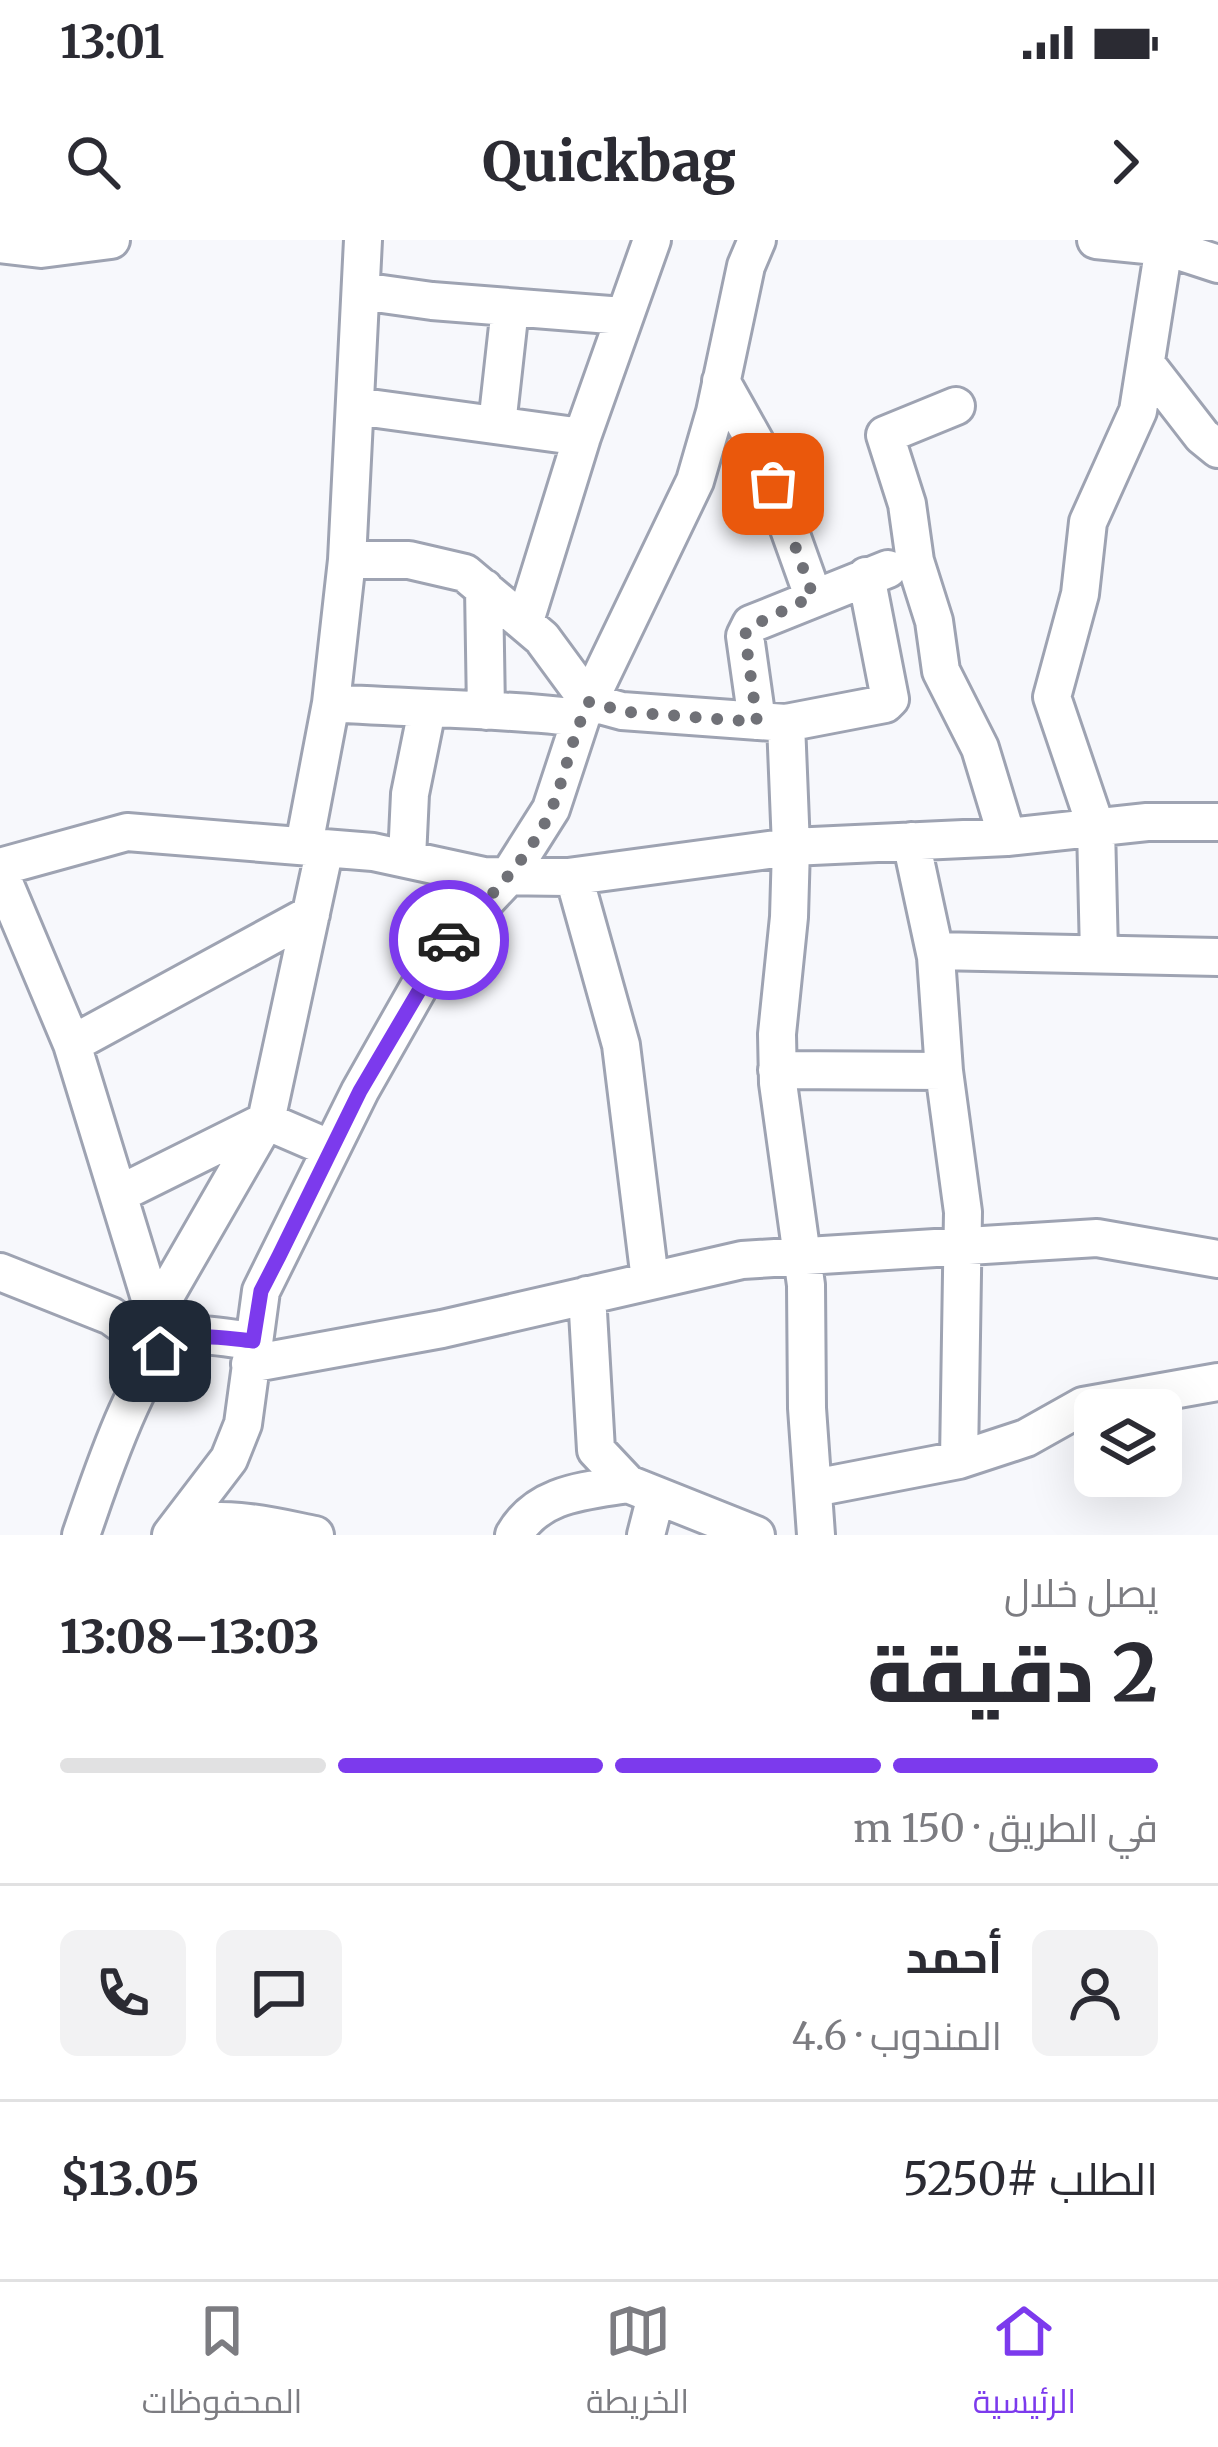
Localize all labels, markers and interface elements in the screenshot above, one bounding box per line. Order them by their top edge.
text: 13:01 [60,14,164,70]
text: Quickbag [482,128,736,196]
icon: search [60,129,126,195]
icon: forward [1092,129,1158,195]
pin [722,433,824,535]
icon: bag [740,451,806,517]
courier [389,880,509,1000]
icon: car [416,907,482,973]
pin [109,1300,211,1402]
icon: home [127,1318,193,1384]
map controls [1074,1389,1182,1497]
button: layers [1074,1389,1182,1497]
text: يصل خلال [1004,1569,1158,1618]
text: 13:03–13:08 [60,1609,319,1665]
text: 2 دقيقة [867,1625,1158,1723]
text: في الطريق · 150 m [853,1804,1158,1853]
text: أحمد [906,1929,1002,1985]
button: phone [60,1930,186,2056]
button: chat [216,1930,342,2056]
button: person [1032,1930,1158,2056]
text: المندوب · 4.6 [792,2012,1002,2061]
text: $13.05 [60,2151,200,2207]
text: الطلب #5250 [903,2151,1158,2207]
tab: المحفوظات [142,2298,302,2432]
tab: الخريطة [586,2298,689,2432]
tab: الرئيسية [973,2298,1076,2432]

